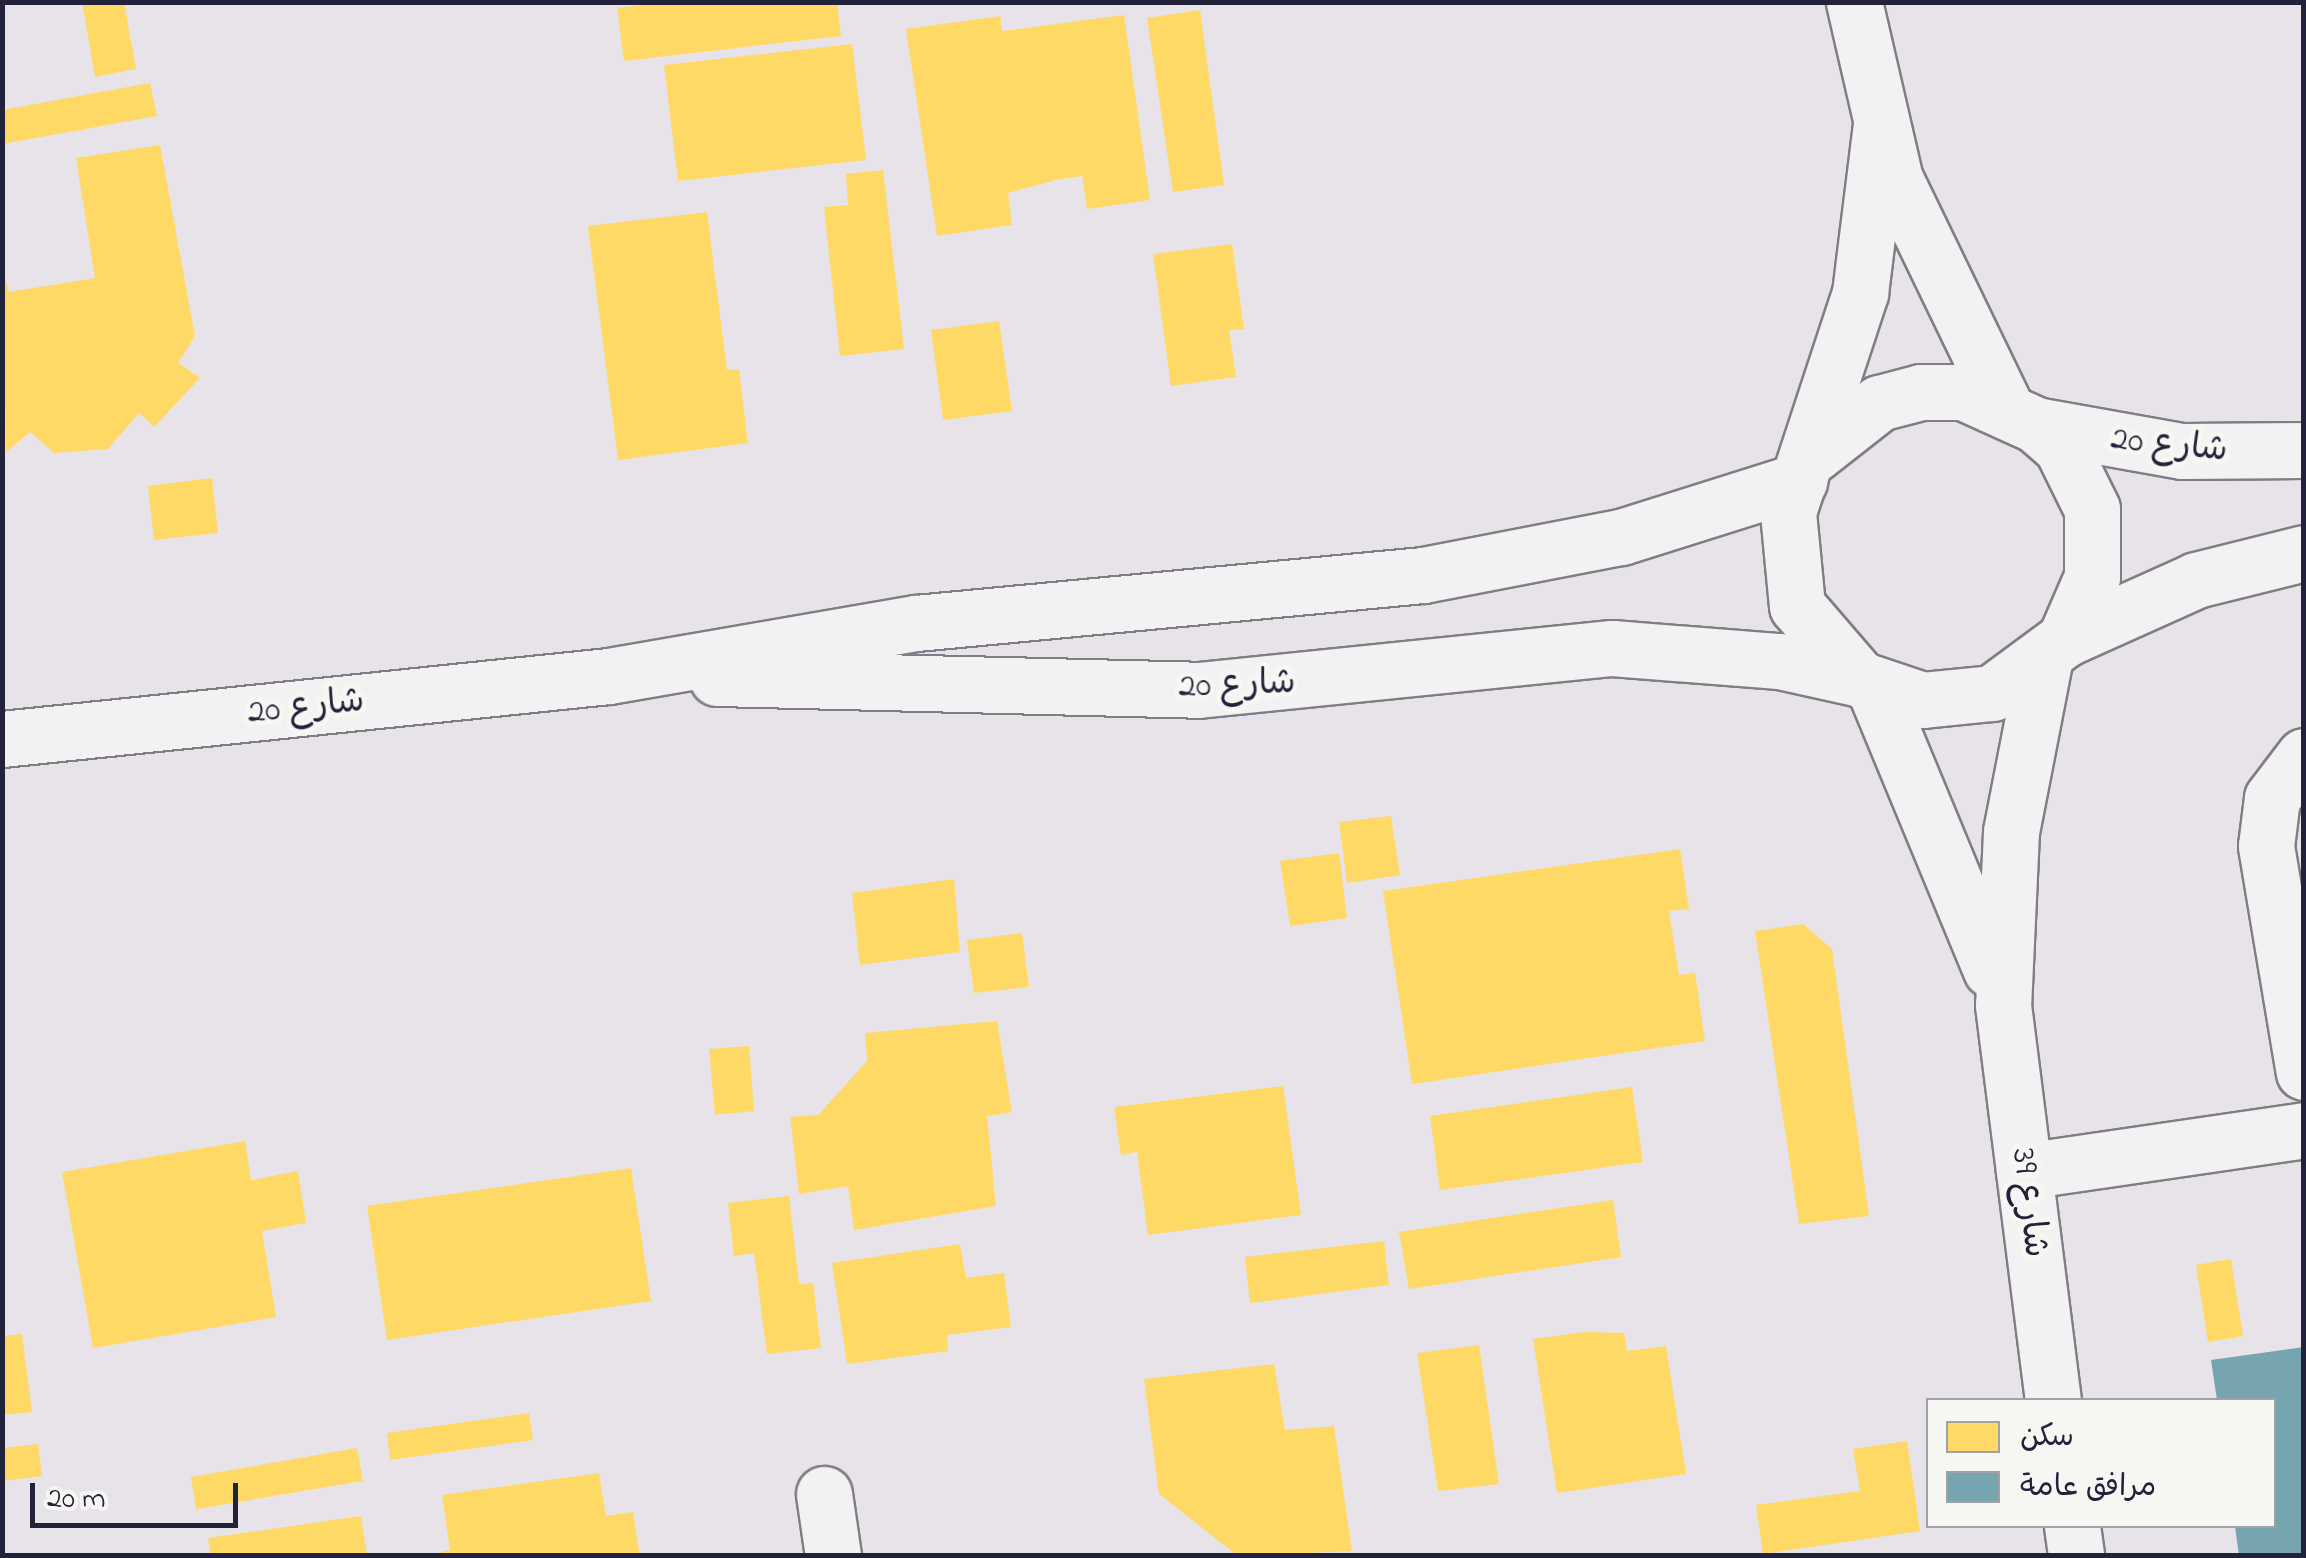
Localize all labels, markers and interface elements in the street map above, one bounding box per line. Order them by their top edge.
street label: شارع 20 [2109,419,2229,473]
street label: شارع 20 [1178,663,1296,709]
street label: شارع 20 [246,681,366,735]
street label: شارع 39 [2000,1146,2056,1260]
legend [1926,1398,2276,1528]
text: سكن [2020,1416,2074,1460]
scale bar [35,1463,242,1525]
text: مرافق عامة [2020,1466,2156,1510]
text: 20 m [47,1478,106,1522]

